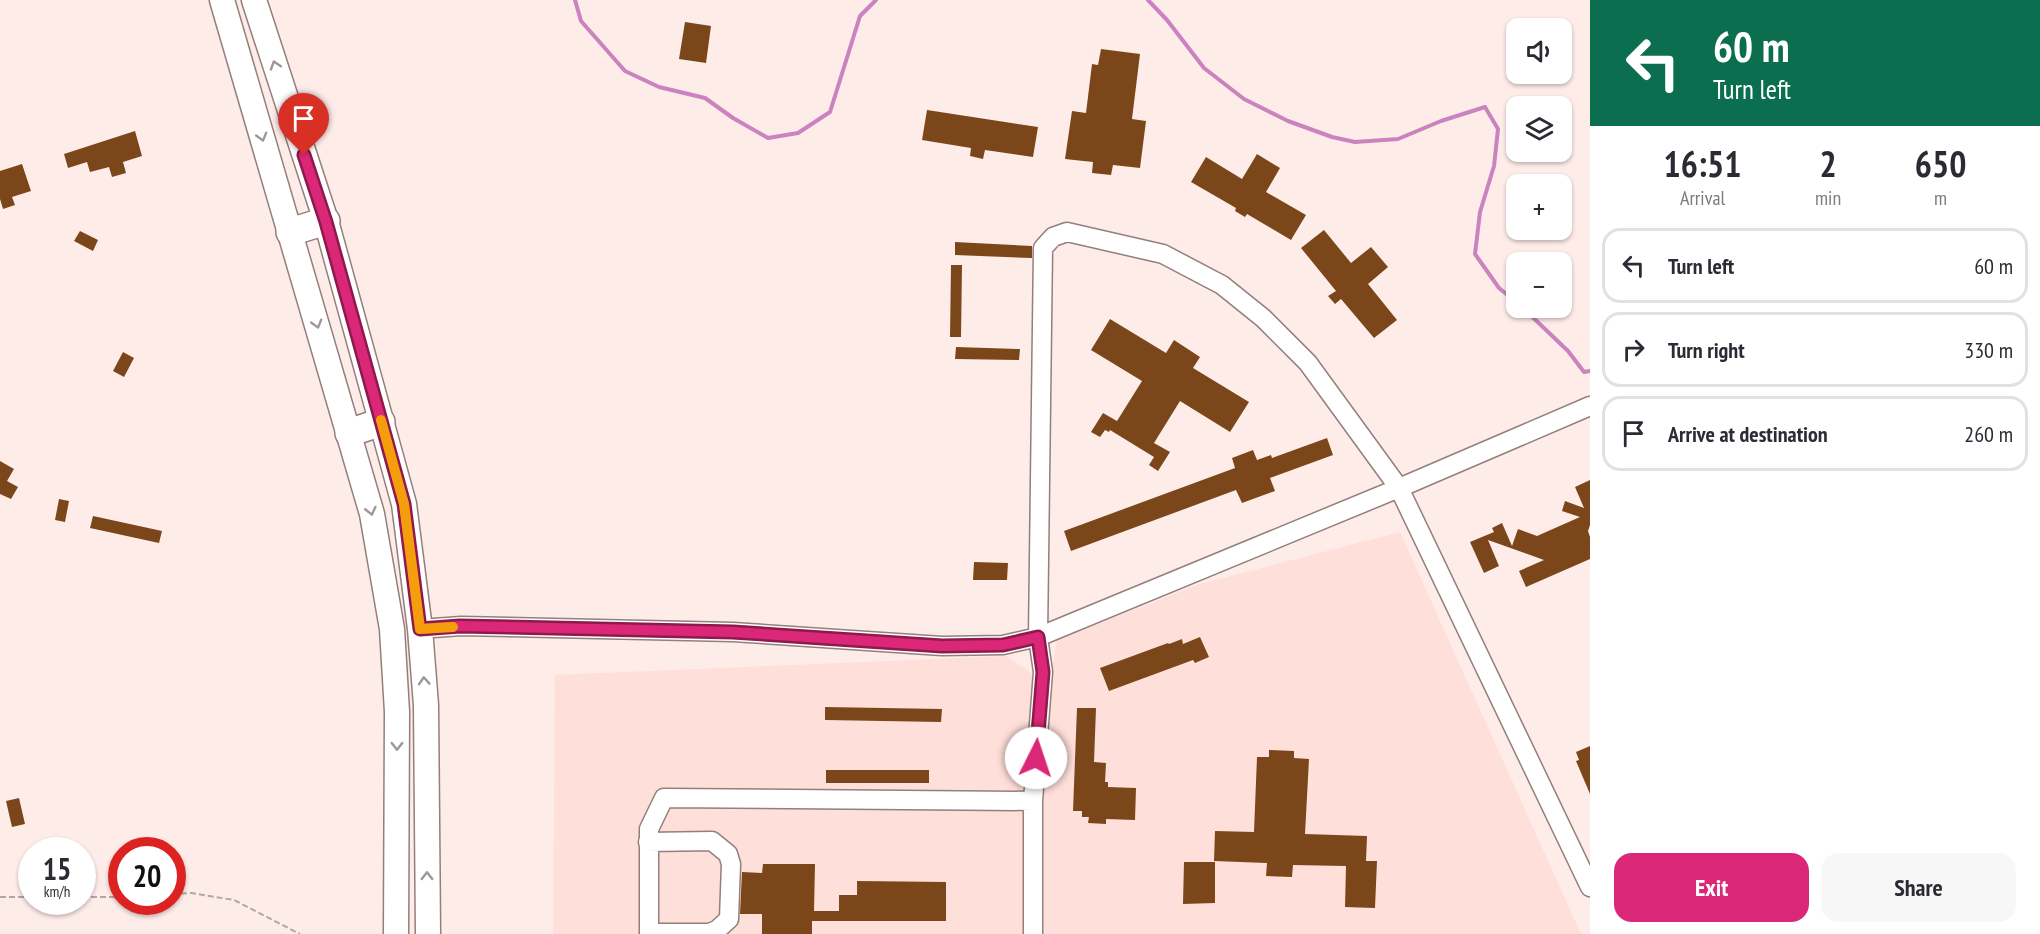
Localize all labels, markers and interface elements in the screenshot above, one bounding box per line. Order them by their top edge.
map controls [1506,18,1572,318]
button: sound [1506,18,1572,84]
text: 60 m [1713,19,1790,74]
icon: left [1614,24,1692,102]
one-way arrow [269,60,282,70]
text: Turn left [1713,72,1791,106]
pin [278,93,329,155]
button: layers [1506,96,1572,162]
icon: arrive [287,102,320,135]
one-way arrow [255,131,267,142]
text: 16:51 [1664,140,1741,187]
text: 2 [1819,140,1837,187]
text: 650 [1915,140,1966,187]
button: + [1506,174,1572,240]
text: Arrival [1680,185,1725,211]
text: min [1815,185,1841,211]
text: m [1934,185,1947,211]
icon: left [1617,249,1650,282]
button: − [1506,252,1572,318]
text: Turn left [1668,252,1734,280]
text: 60 m [1974,252,2013,280]
one-way arrow [310,318,322,329]
icon: right [1617,333,1650,366]
text: Turn right [1668,336,1745,364]
text: 330 m [1964,336,2013,364]
icon: arrive [1617,417,1650,450]
text: Arrive at destination [1668,420,1828,448]
text: 260 m [1964,420,2013,448]
one-way arrow [364,506,377,516]
one-way arrow [418,676,431,685]
position arrow [1004,726,1068,790]
one-way arrow [391,742,403,751]
speed limit sign: 20 [108,837,186,915]
text: 15 [43,849,71,888]
button: Exit [1614,853,1809,922]
button: Share [1821,853,2016,922]
one-way arrow [421,871,433,880]
text: km/h [44,882,70,901]

